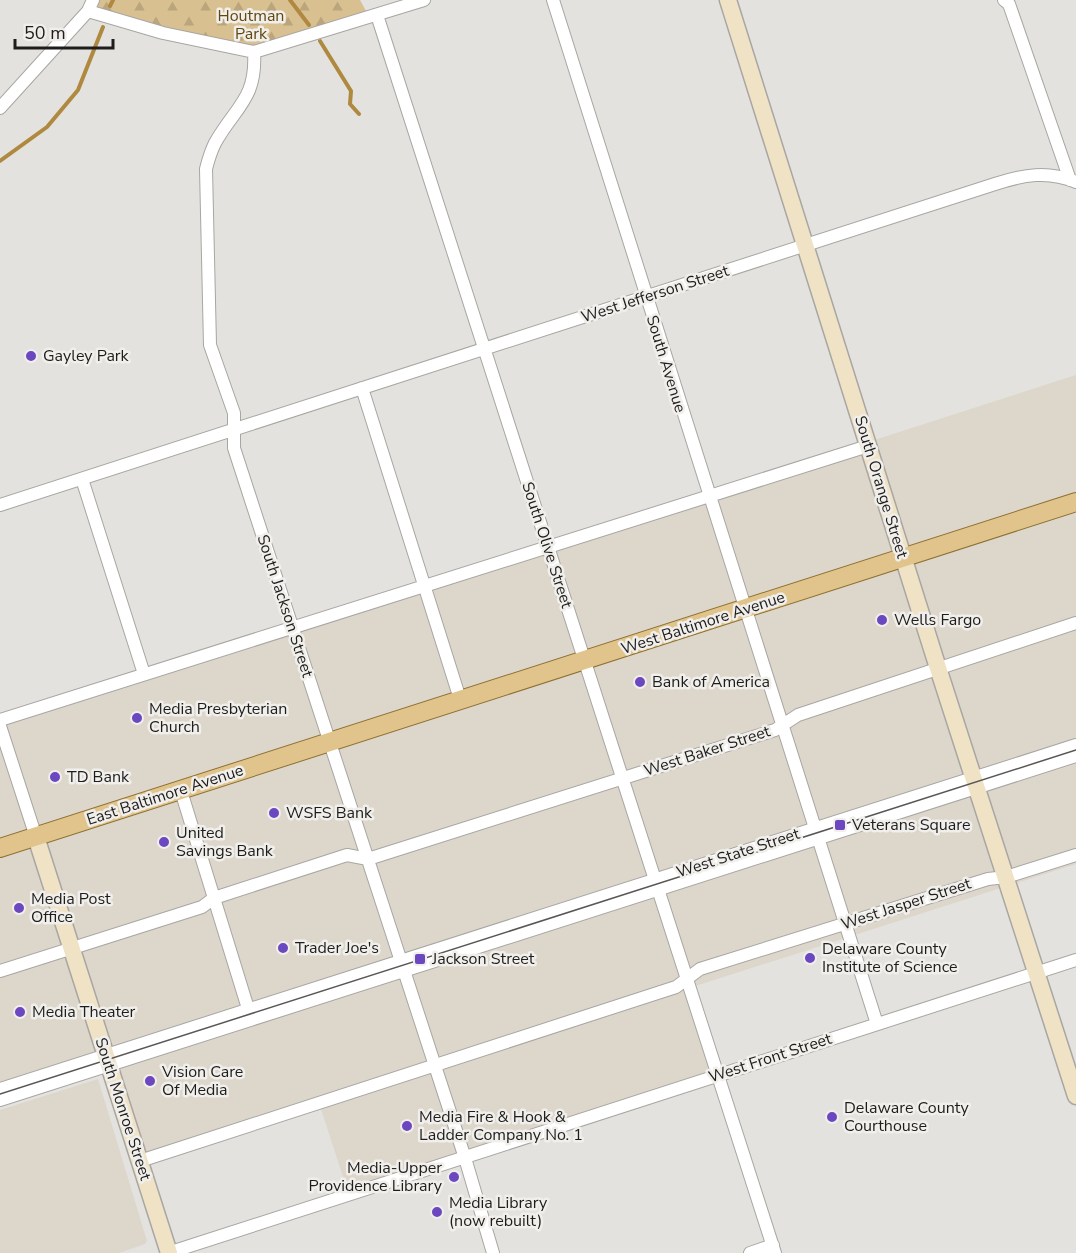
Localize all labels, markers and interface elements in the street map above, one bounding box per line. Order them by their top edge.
park label: Houtman Park [218,5,284,45]
scale bar [15,12,112,50]
text: 50 m [24,21,66,45]
street label: West Jefferson Street [578,260,732,328]
street label: South Avenue [641,313,691,415]
place label: Gayley Park [43,345,130,367]
marker: Gayley Park [24,349,38,363]
street label: South Orange Street [849,413,913,561]
street label: South Olive Street [516,479,578,611]
street label: South Jackson Street [252,532,319,681]
street label: West Baltimore Avenue [618,586,788,660]
place label: Wells Fargo [894,609,981,631]
marker: Wells Fargo [875,613,889,627]
place label: Bank of America [652,671,770,693]
marker: Bank of America [633,675,647,689]
place label: Media Presbyterian Church [149,698,287,738]
marker: Media Presbyterian Church [130,711,144,725]
street label: West Baker Street [641,720,773,782]
street label: East Baltimore Avenue [84,759,246,831]
place label: TD Bank [67,766,130,788]
marker: TD Bank [48,770,62,784]
place label: WSFS Bank [286,802,373,824]
marker: WSFS Bank [267,806,281,820]
place label: Veterans Square [851,814,970,836]
marker: Veterans Square [833,818,847,832]
place label: United Savings Bank [176,822,274,862]
street label: West State Street [674,823,803,883]
marker: United Savings Bank [157,835,171,849]
street label: West Jasper Street [838,873,974,935]
place label: Media Post Office [31,888,111,928]
marker: Media Post Office [12,901,26,915]
place label: Trader Joe's [295,937,379,959]
place label: Delaware County Institute of Science [822,938,957,978]
marker: Trader Joe's [276,941,290,955]
place label: Jackson Street [431,948,535,970]
marker: Delaware County Institute of Science [803,951,817,965]
marker: Jackson Street [413,952,427,966]
place label: Media Theater [32,1001,136,1023]
marker: Media Theater [13,1005,27,1019]
street label: West Front Street [706,1028,835,1088]
street label: South Monroe Street [90,1035,157,1184]
place label: Vision Care Of Media [161,1061,243,1101]
marker: Vision Care Of Media [143,1074,157,1088]
place label: Delaware County Courthouse [844,1097,969,1137]
place label: Media Fire & Hook & Ladder Company No. 1 [419,1106,583,1146]
marker: Delaware County Courthouse [825,1110,839,1124]
marker: Media Fire & Hook & Ladder Company No. 1 [400,1119,414,1133]
place label: Media-Upper Providence Library [309,1157,443,1197]
marker: Media-Upper Providence Library [447,1170,461,1184]
place label: Media Library (now rebuilt) [449,1192,548,1232]
marker: Media Library (now rebuilt) [430,1205,444,1219]

